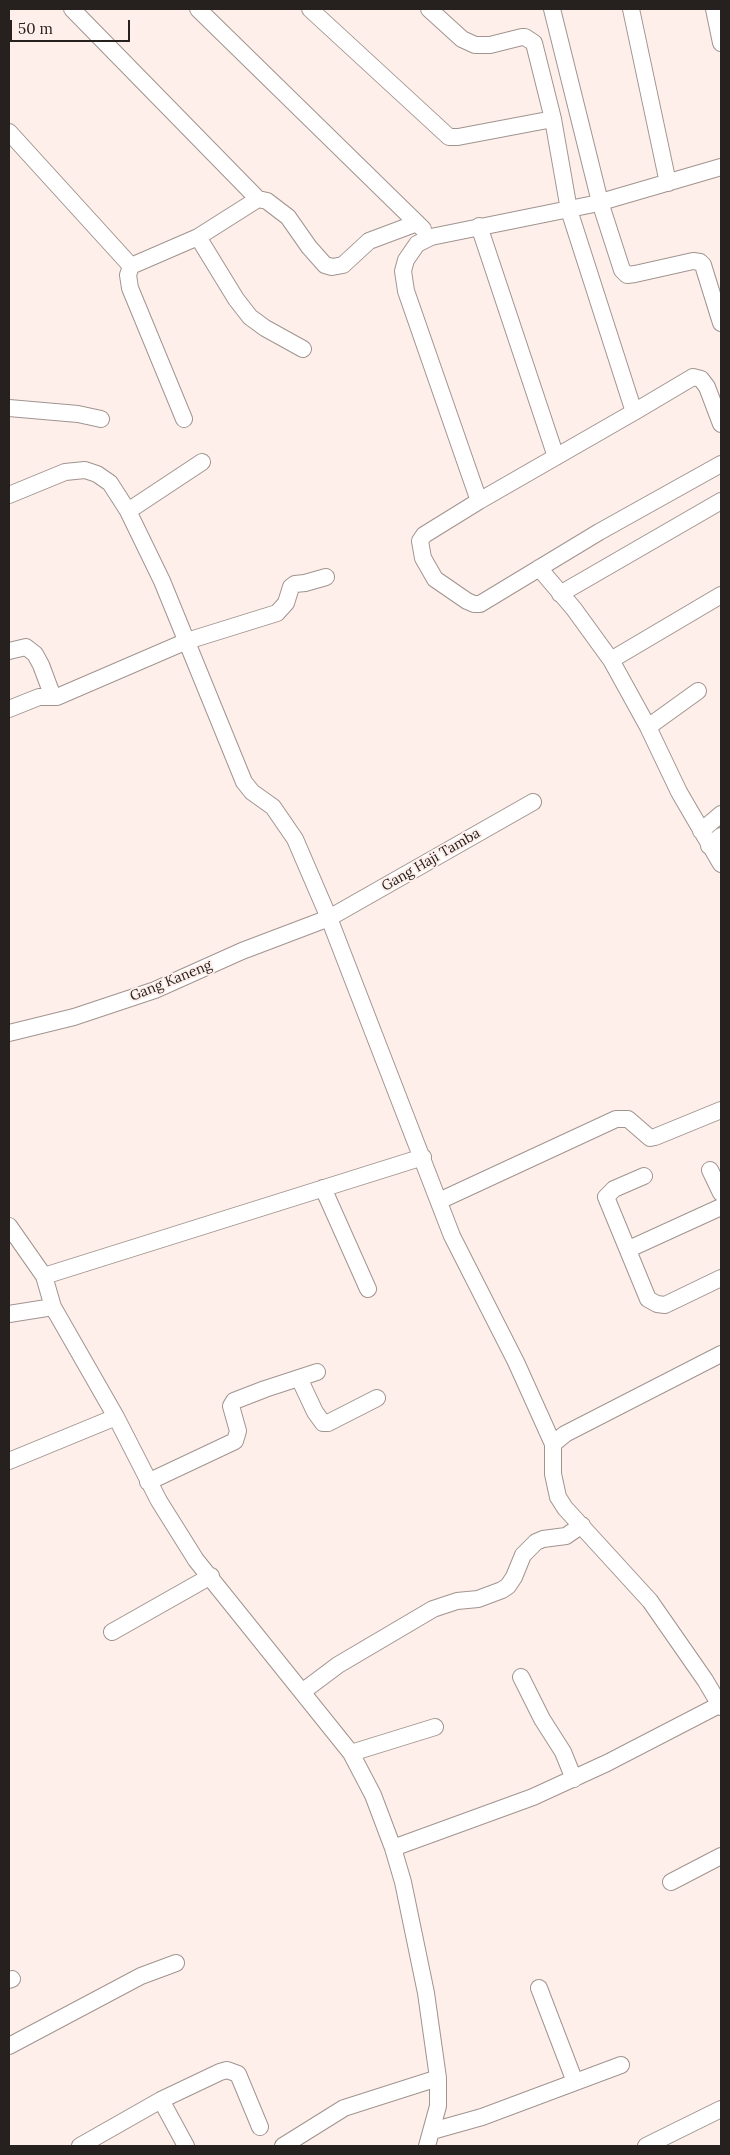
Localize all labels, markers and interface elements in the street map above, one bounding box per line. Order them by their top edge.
scale bar [12,10,132,42]
text: 50 m [18,19,53,38]
street label: Gang Haji Tamba [379,825,483,895]
street label: Gang Kaneng [128,957,214,1005]

